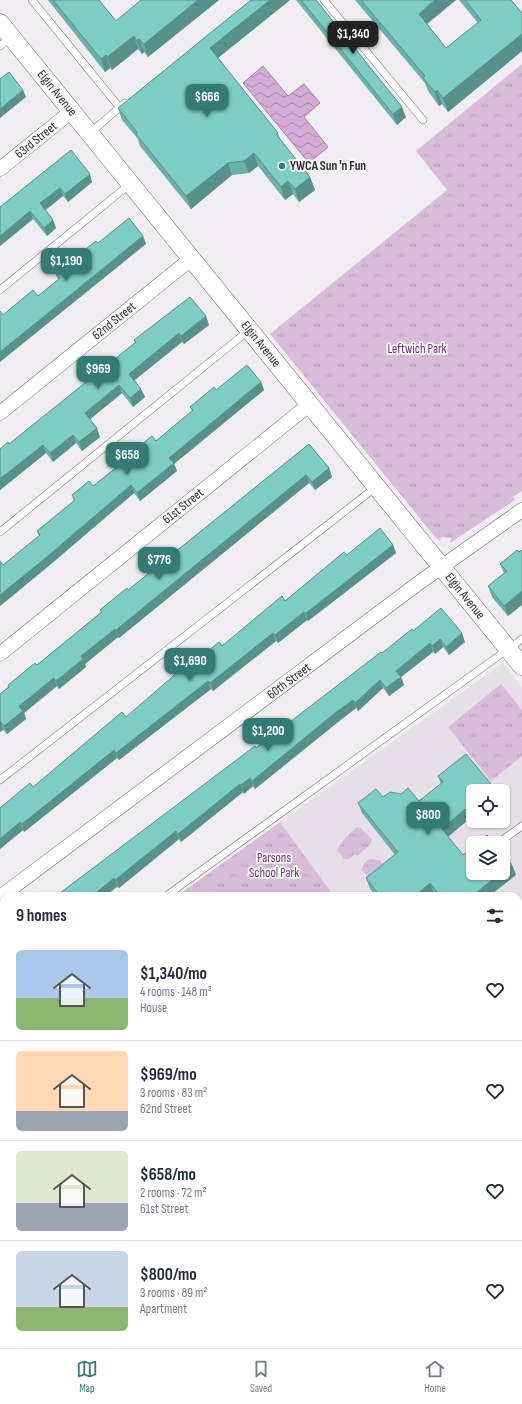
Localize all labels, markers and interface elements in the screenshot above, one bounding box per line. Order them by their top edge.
pin: $1,340 [320,21,386,55]
text: $1,340 [336,26,370,42]
street label: Elgin Avenue [34,67,80,119]
pin: $666 [183,84,231,118]
text: $666 [194,89,220,105]
street label: 63rd Street [12,118,60,162]
place label: YWCA Sun 'n Fun [290,158,366,174]
marker: YWCA Sun 'n Fun [277,161,287,171]
pin: $1,190 [33,248,99,282]
text: $1,190 [50,253,82,269]
street label: 62nd Street [89,299,139,343]
street label: Elgin Avenue [238,318,284,370]
park label: Leftwich Park [387,341,447,357]
pin: $969 [74,356,122,390]
text: $969 [85,361,111,377]
pin: $658 [103,442,151,476]
text: $658 [115,447,139,463]
street label: 61st Street [159,485,207,527]
pin: $776 [135,547,183,581]
text: $776 [147,552,171,568]
street label: Elgin Avenue [442,570,488,622]
pin: $1,690 [157,648,223,682]
text: $1,690 [173,653,207,669]
street label: 60th Street [264,659,314,703]
pin: $1,200 [235,718,301,752]
text: $1,200 [251,723,285,739]
map controls [466,784,510,880]
button: locate [466,784,510,828]
pin: $800 [404,802,452,836]
text: $800 [415,807,441,823]
button: layers [466,836,510,880]
park label: Parsons School Park [249,850,299,881]
icon: filters [484,905,506,927]
text: 9 homes [16,906,67,926]
text: $1,340/mo [140,964,207,984]
icon: home [48,966,96,1014]
icon: heart [484,979,506,1001]
text: 4 rooms · 148 m² [140,984,212,1000]
text: House [140,1000,167,1016]
text: $969/mo [140,1065,197,1085]
icon: home [48,1067,96,1115]
icon: heart [484,1080,506,1102]
text: 3 rooms · 83 m² [140,1085,207,1101]
text: 62nd Street [140,1101,192,1117]
text: $658/mo [140,1165,196,1185]
icon: home [48,1167,96,1215]
icon: heart [484,1180,506,1202]
text: 2 rooms · 72 m² [140,1185,206,1201]
text: 61st Street [140,1201,188,1217]
text: $800/mo [140,1265,197,1285]
icon: home [48,1267,96,1315]
icon: heart [484,1280,506,1302]
text: 3 rooms · 89 m² [140,1285,207,1301]
text: Apartment [140,1301,187,1317]
tab: Map [76,1358,98,1395]
tab: Saved [250,1358,272,1395]
tab: Home [424,1358,446,1395]

